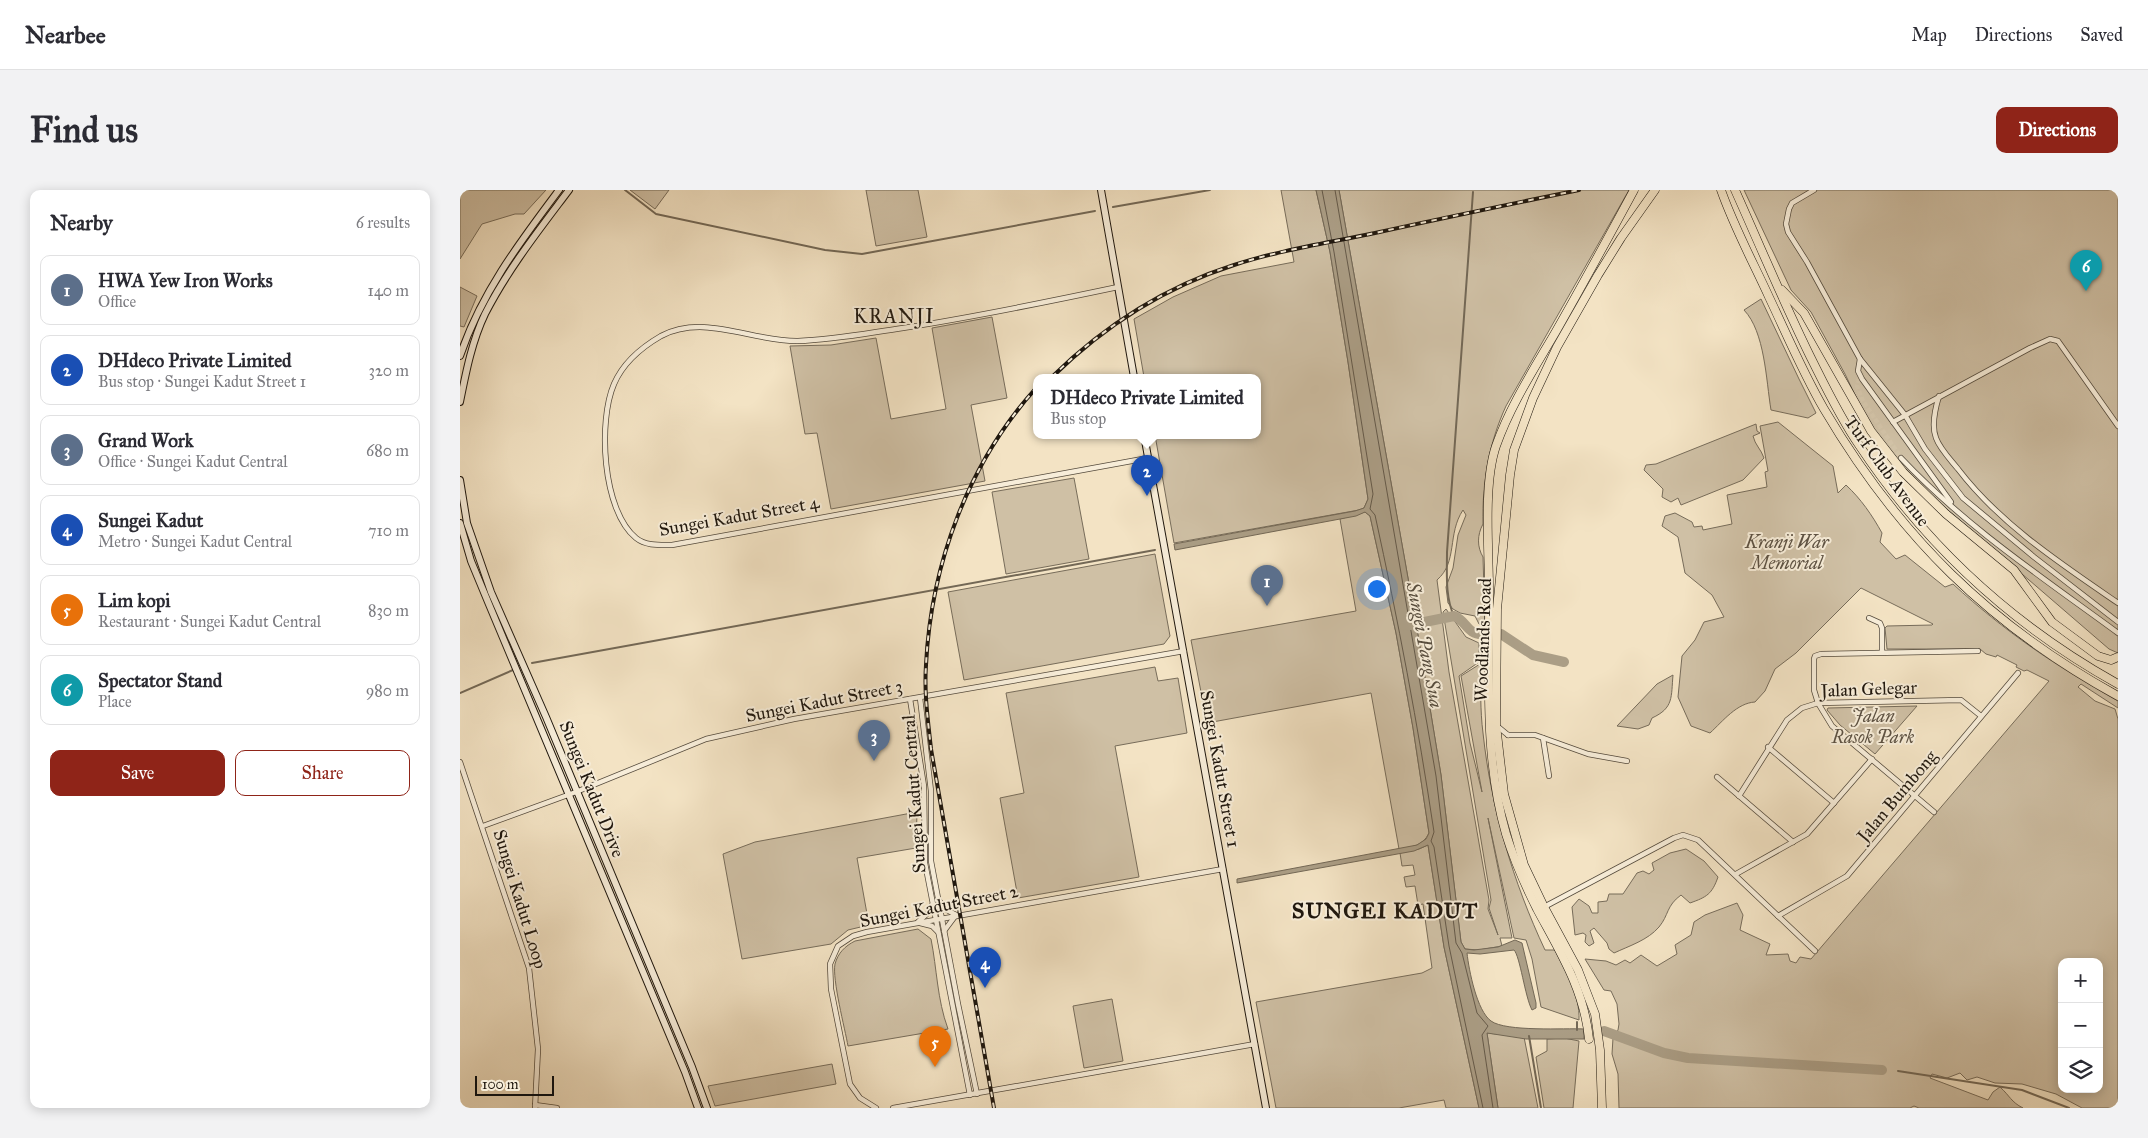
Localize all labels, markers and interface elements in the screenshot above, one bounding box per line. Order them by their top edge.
text: Nearbee [25,20,106,50]
text: Map [1911,24,1947,46]
text: Directions [1975,24,2052,46]
text: Saved [2080,24,2123,46]
button: Directions [1996,107,2118,153]
text: Find us [30,109,138,152]
text: Nearby [50,210,113,236]
text: 6 results [356,213,410,232]
pin: 6 [2070,250,2102,291]
text: HWA Yew Iron Works [98,269,273,292]
text: 1 [64,281,70,300]
text: 140 m [368,281,409,300]
text: Office [98,292,136,311]
district label: KRANJI [853,304,935,329]
text: DHdeco Private Limited [98,349,292,372]
text: 2 [63,361,71,380]
text: 320 m [369,361,409,380]
text: Bus stop · Sungei Kadut Street 1 [98,372,306,391]
popup [1033,374,1261,439]
text: DHdeco Private Limited [1050,386,1244,409]
text: Bus stop [1050,409,1106,428]
street label: Turf Club Avenue [1839,411,1935,531]
text: Grand Work [98,429,194,452]
text: 3 [64,441,70,460]
text: 680 m [366,441,409,460]
text: Office · Sungei Kadut Central [98,452,288,471]
pin: 2 [1131,455,1163,496]
street label: Sungei Kadut Street 4 [657,491,822,542]
text: Sungei Kadut [98,509,203,532]
text: 4 [63,521,71,540]
text: 710 m [368,521,409,540]
park label: Kranji War Memorial [1744,531,1830,574]
text: Metro · Sungei Kadut Central [98,532,292,551]
pin: 1 [1251,565,1283,606]
your location [1364,576,1390,602]
street label: Woodlands Road [1470,578,1496,702]
water label: Sungei Pang Sua [1401,579,1448,710]
text: Lim kopi [98,589,170,612]
text: 5 [63,601,71,620]
text: 830 m [368,601,409,620]
text: Restaurant · Sungei Kadut Central [98,612,321,631]
text: Spectator Stand [98,669,222,692]
street label: Sungei Kadut Street 3 [744,675,905,728]
street label: Jalan Gelegar [1819,676,1918,703]
text: 6 [63,681,71,700]
text: 980 m [366,681,409,700]
street label: Sungei Kadut Street 1 [1194,689,1245,850]
text: Place [98,692,132,711]
park label: Jalan Rasok Park [1831,705,1914,748]
street label: Sungei Kadut Central [897,714,932,874]
street label: Sungei Kadut Drive [554,718,629,861]
pin: 3 [858,720,890,761]
street label: Jalan Bumbong [1851,745,1943,849]
button: Save [50,750,225,796]
button: Share [235,750,410,796]
street label: Sungei Kadut Loop [487,827,552,972]
street label: Sungei Kadut Street 2 [858,880,1020,933]
district label: SUNGEI KADUT [1292,897,1478,924]
pin: 4 [969,947,1001,988]
map controls [2058,958,2103,1093]
button: + [2058,958,2103,1003]
button: − [2058,1003,2103,1048]
pin: 5 [919,1026,951,1067]
button: layers [2058,1048,2103,1093]
scale bar [475,1073,554,1096]
text: 100 m [482,1076,519,1093]

